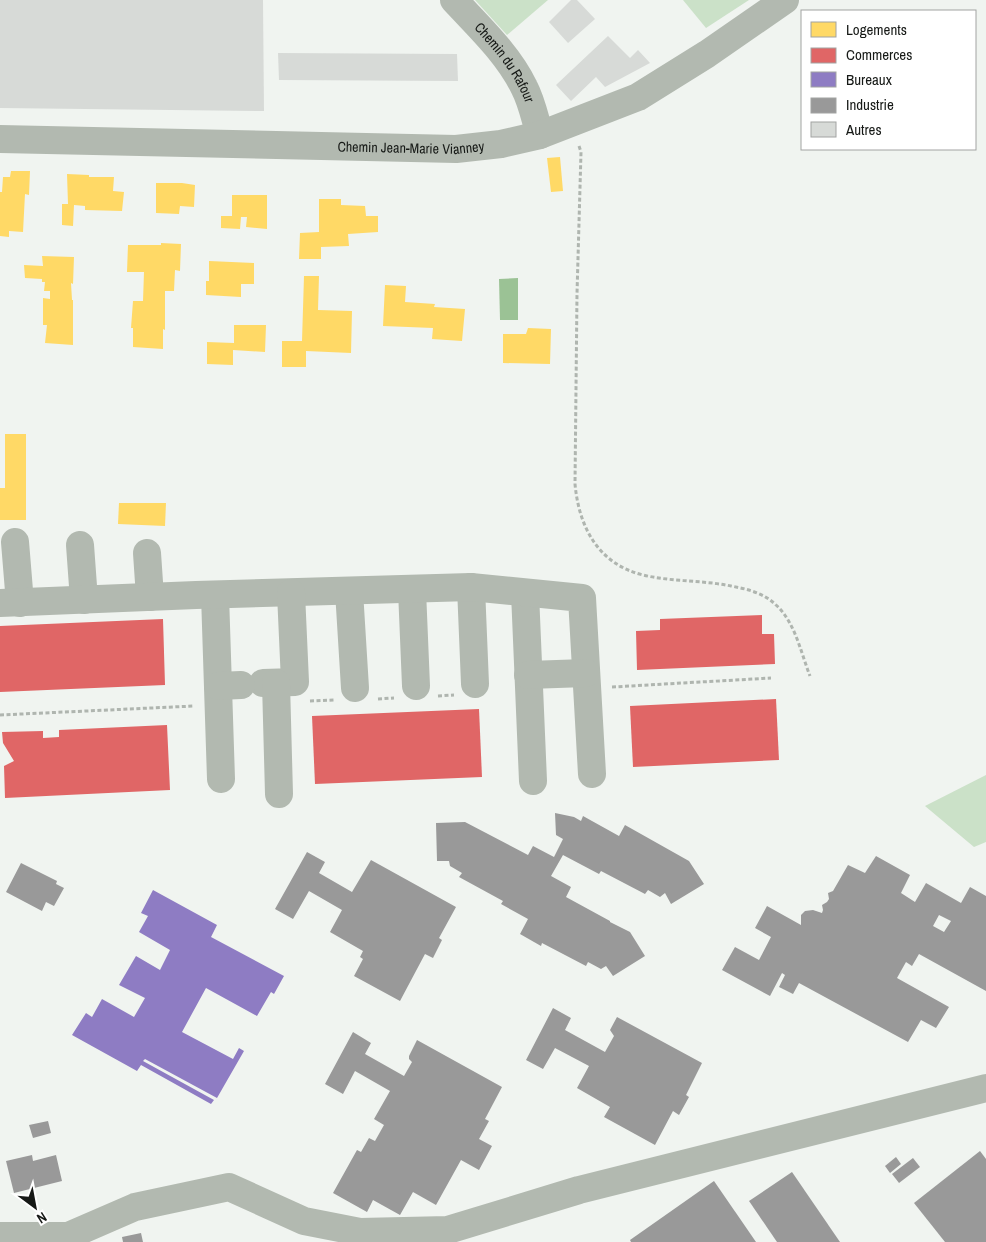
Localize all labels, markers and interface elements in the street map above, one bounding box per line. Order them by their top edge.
legend [801,10,976,150]
street label: Chemin du Rafour [471,19,539,105]
text: Logements [846,19,907,40]
text: Commerces [846,44,912,65]
text: Bureaux [846,69,893,90]
text: Industrie [846,94,894,115]
text: Autres [845,119,882,140]
street label: Chemin Jean-Marie Vianney [337,137,485,158]
north arrow [10,1182,60,1232]
text: N [34,1208,50,1228]

